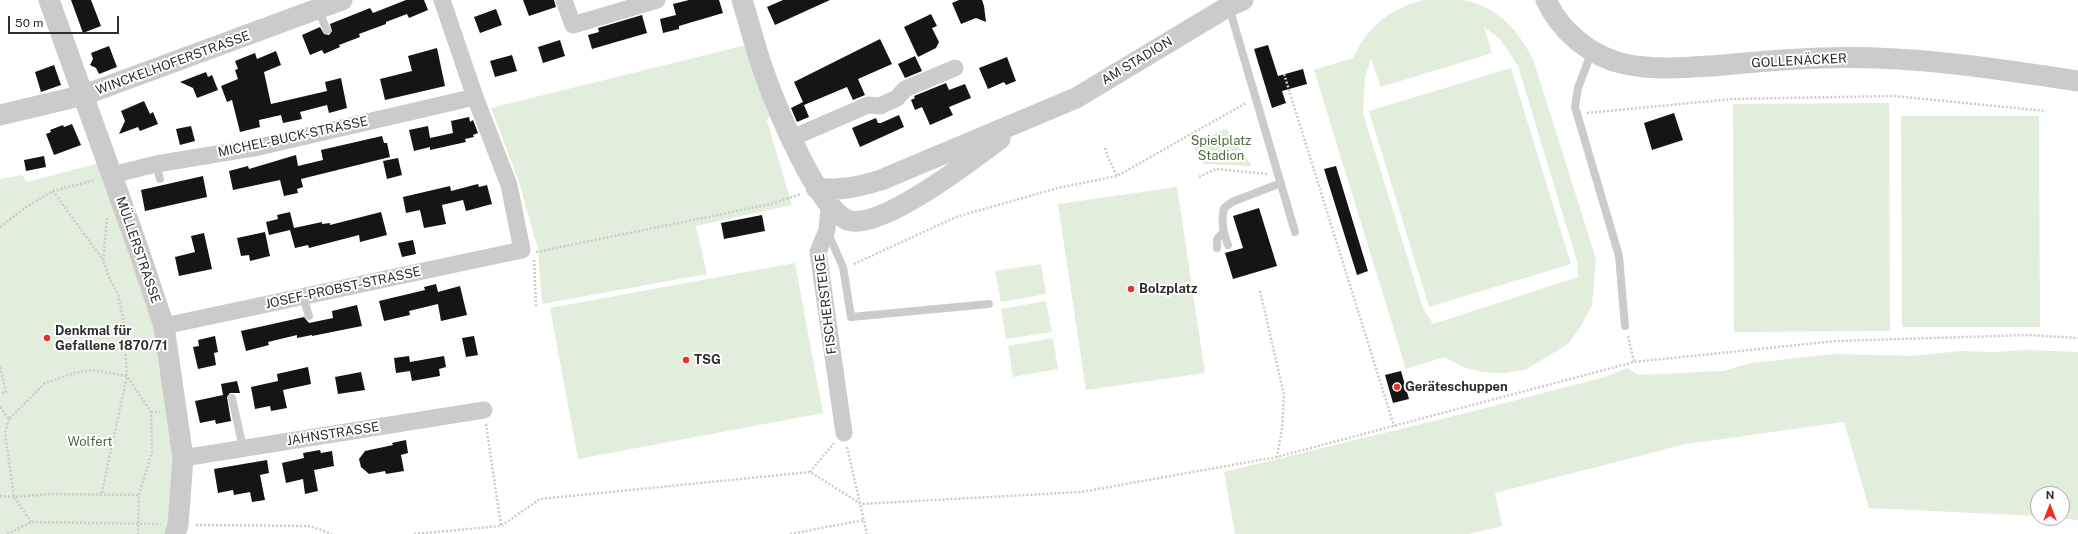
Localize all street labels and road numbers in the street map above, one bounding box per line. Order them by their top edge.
street label: WINCKELHOFERSTRASSE [94,28,252,98]
street label: AM STADION [1099,34,1175,88]
street label: GOLLENÄCKER [1751,51,1847,71]
street label: MICHEL-BUCK-STRASSE [217,113,369,161]
street label: MÜLLERSTRASSE [112,195,164,305]
street label: FISCHERSTEIGE [812,253,840,355]
street label: JOSEF-PROBST-STRASSE [264,264,422,312]
street label: JAHNSTRASSE [286,419,380,449]

